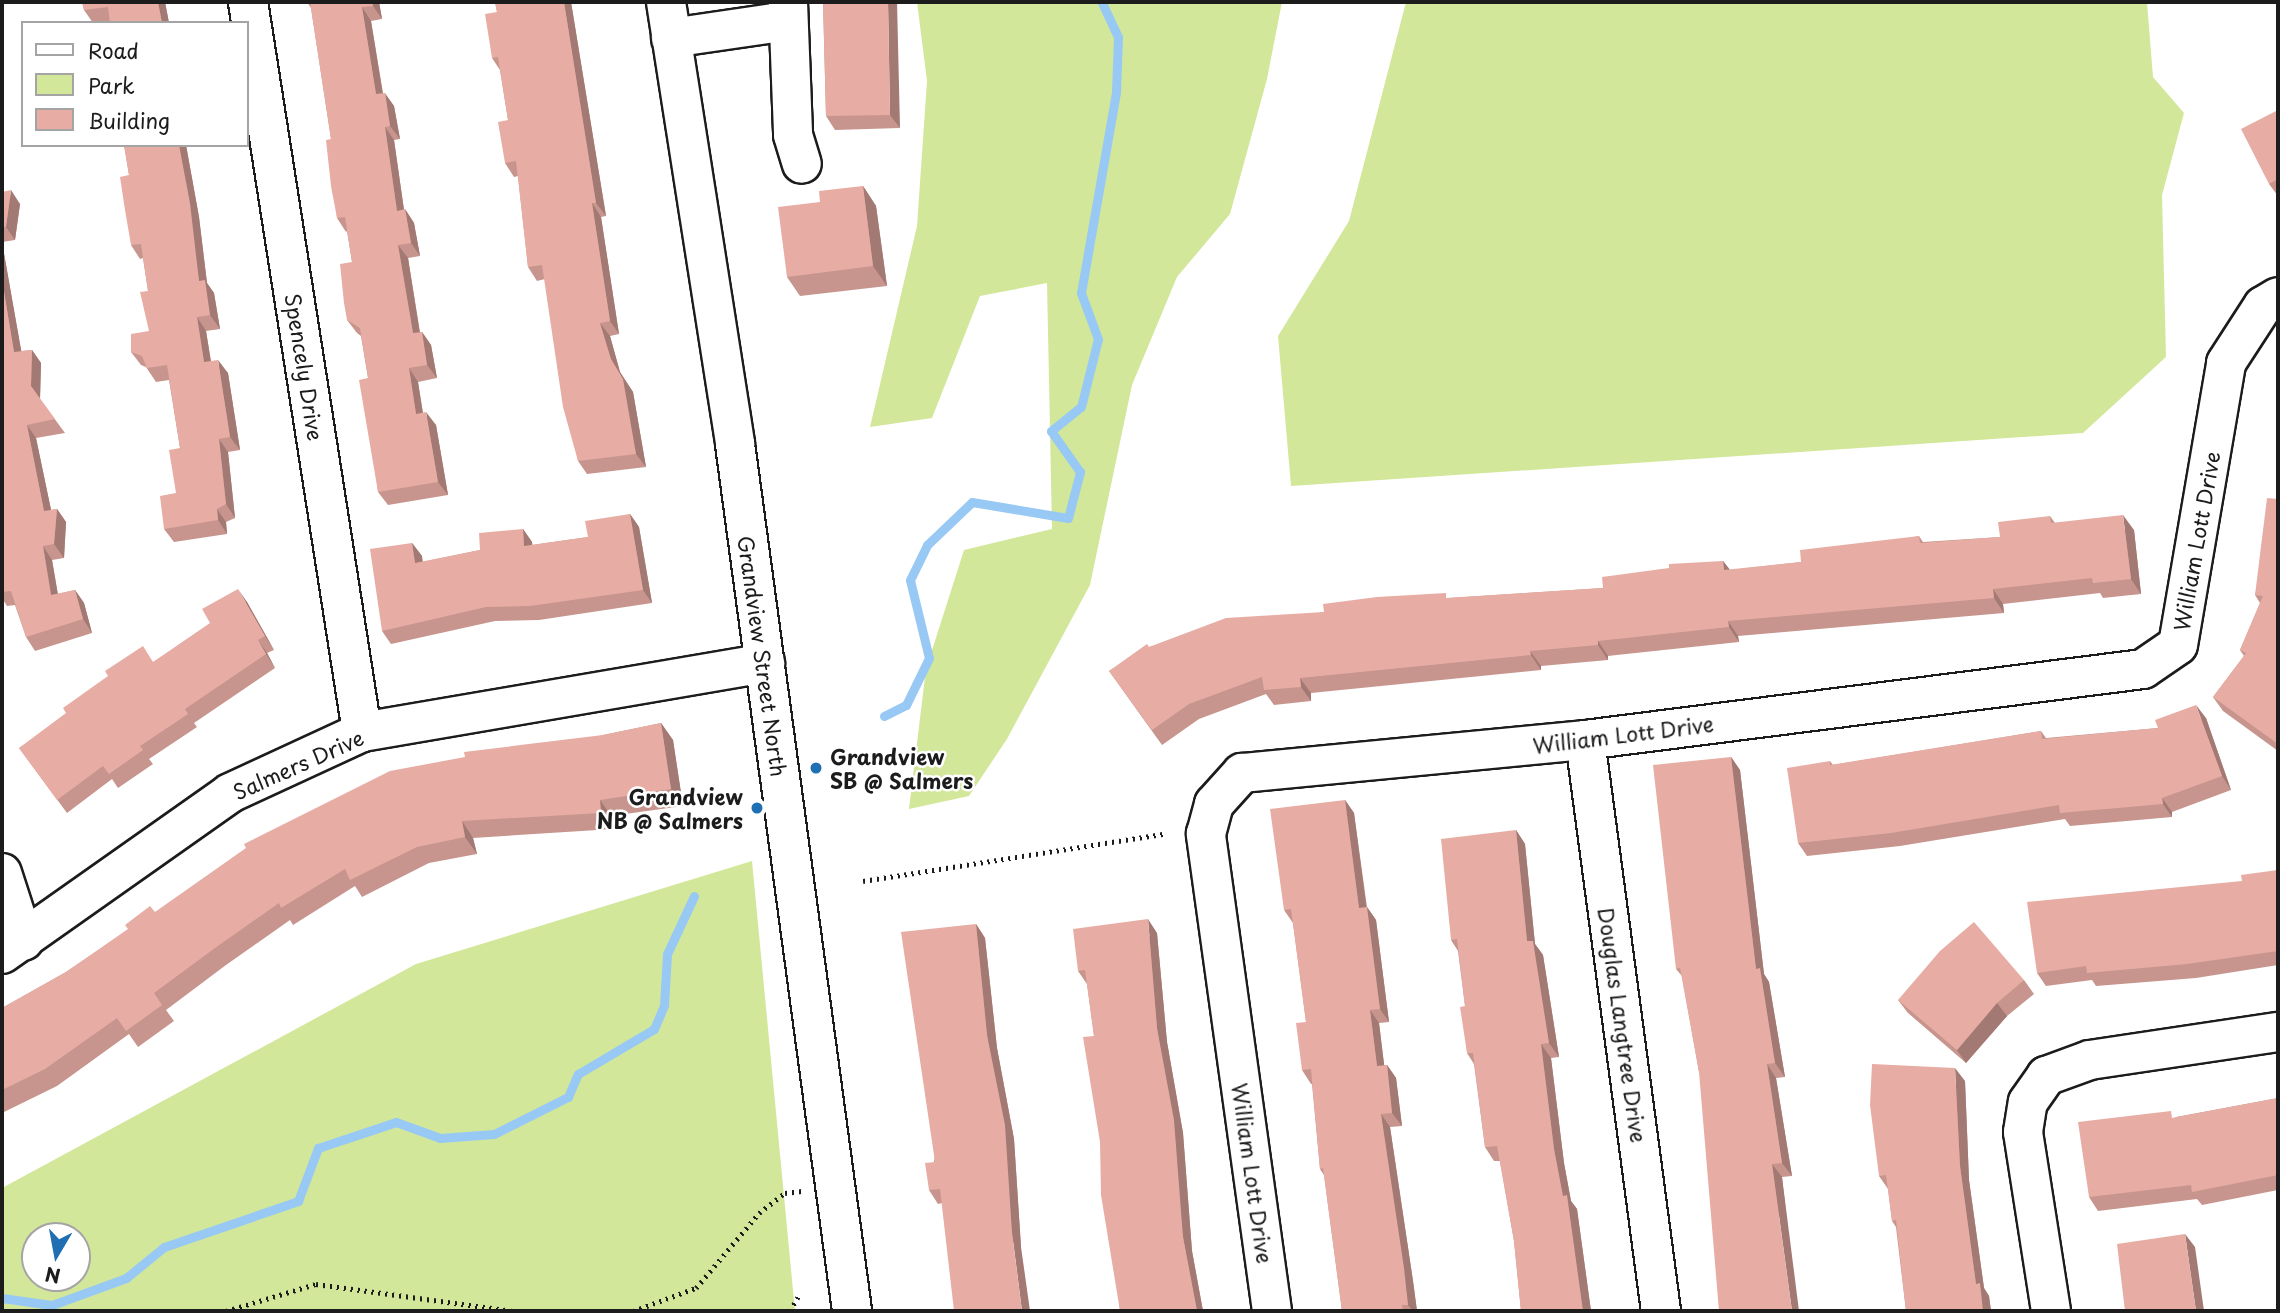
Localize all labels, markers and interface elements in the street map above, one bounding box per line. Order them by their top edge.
legend [21,21,248,147]
text: Road [88,34,139,66]
text: Park [88,69,135,101]
text: Building [88,104,170,136]
street label: Spencely Drive [281,291,329,443]
street label: William Lott Drive [2168,448,2224,634]
street label: Grandview Street North [734,535,792,777]
street label: William Lott Drive [1530,710,1716,758]
street label: Salmers Drive [229,724,367,804]
place label: Grandview SB @ Salmers [830,743,974,793]
marker: Grandview SB @ Salmers [808,760,824,776]
place label: Grandview NB @ Salmers [596,783,743,833]
marker: Grandview NB @ Salmers [749,800,765,816]
street label: Douglas Langtree Drive [1594,905,1652,1145]
street label: William Lott Drive [1228,1080,1278,1266]
north arrow [21,1222,91,1292]
text: N [43,1261,63,1291]

